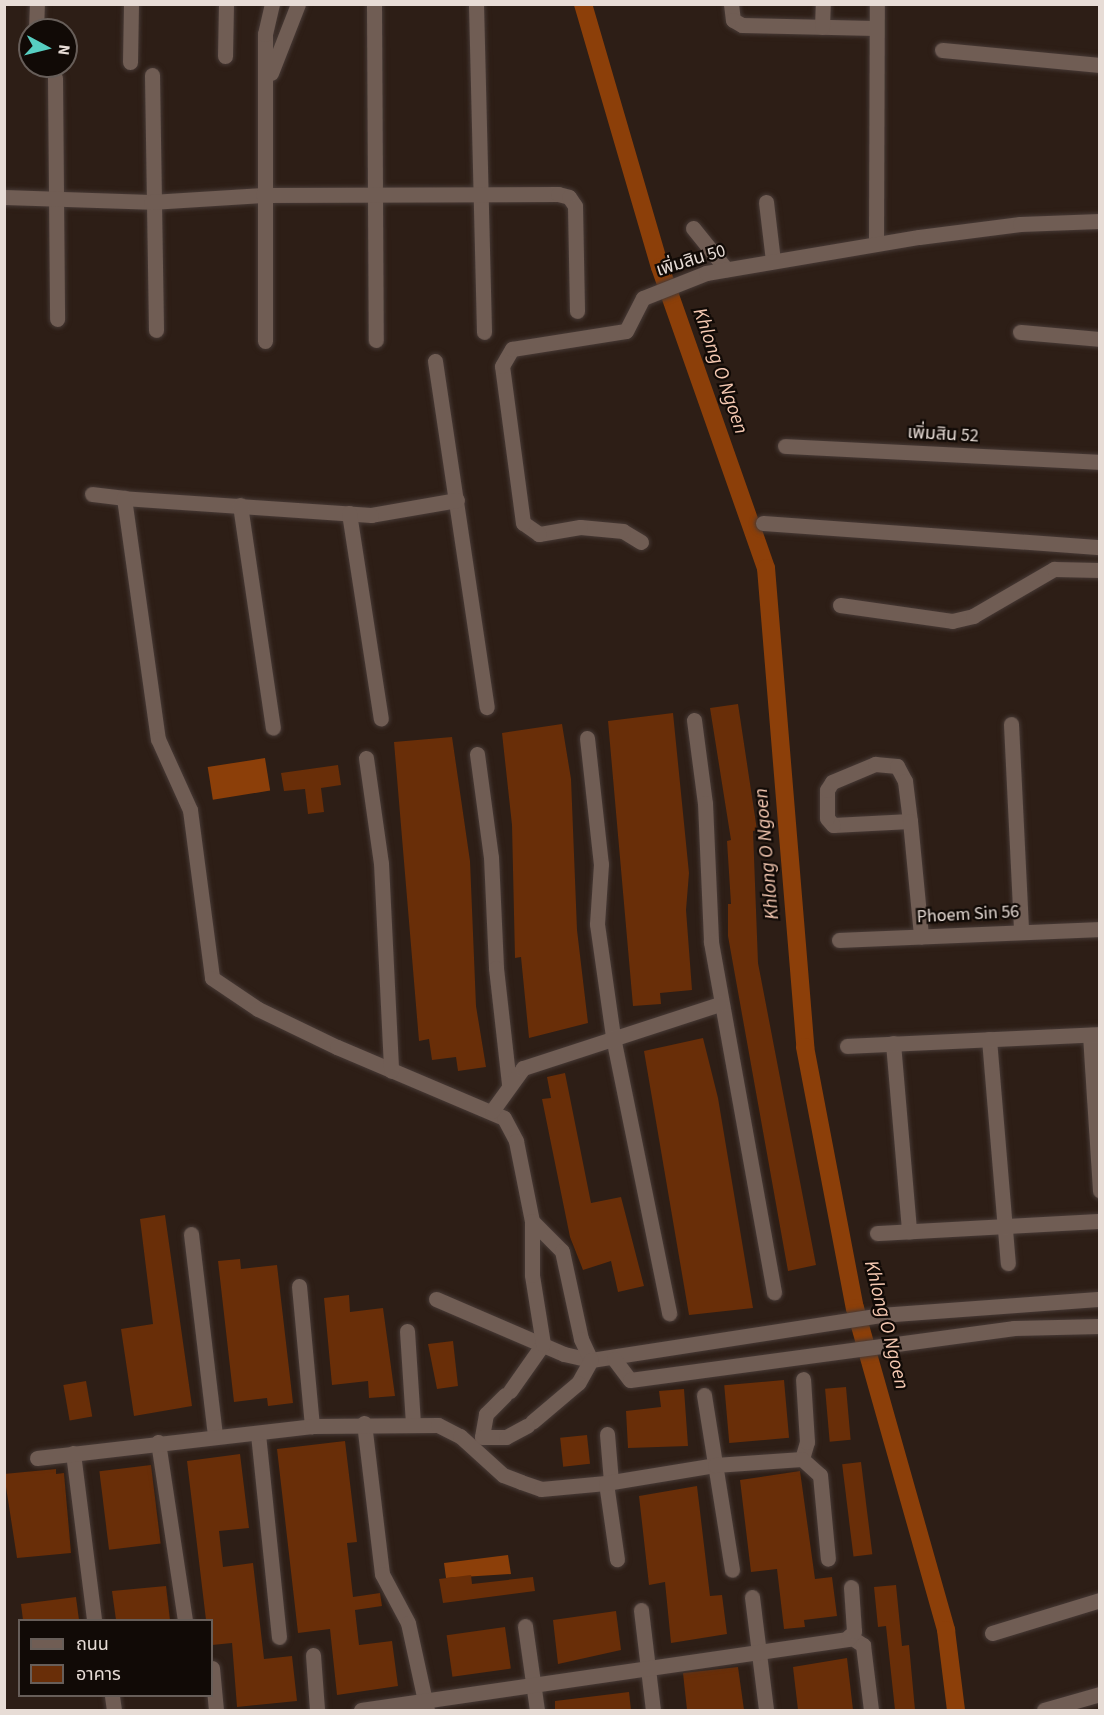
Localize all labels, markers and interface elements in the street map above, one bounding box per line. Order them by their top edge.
north arrow [18,18,78,78]
text: N [52,43,75,57]
street label: เพิ่มสิน 50 [654,240,728,282]
water label: Khlong O Ngoen [687,305,753,437]
street label: เพิ่มสิน 52 [907,422,979,448]
water label: Khlong O Ngoen [749,787,785,921]
street label: Phoem Sin 56 [916,902,1020,928]
water label: Khlong O Ngoen [858,1258,914,1392]
legend [18,1619,213,1697]
text: ถนน [76,1632,109,1657]
text: อาคาร [76,1662,121,1687]

